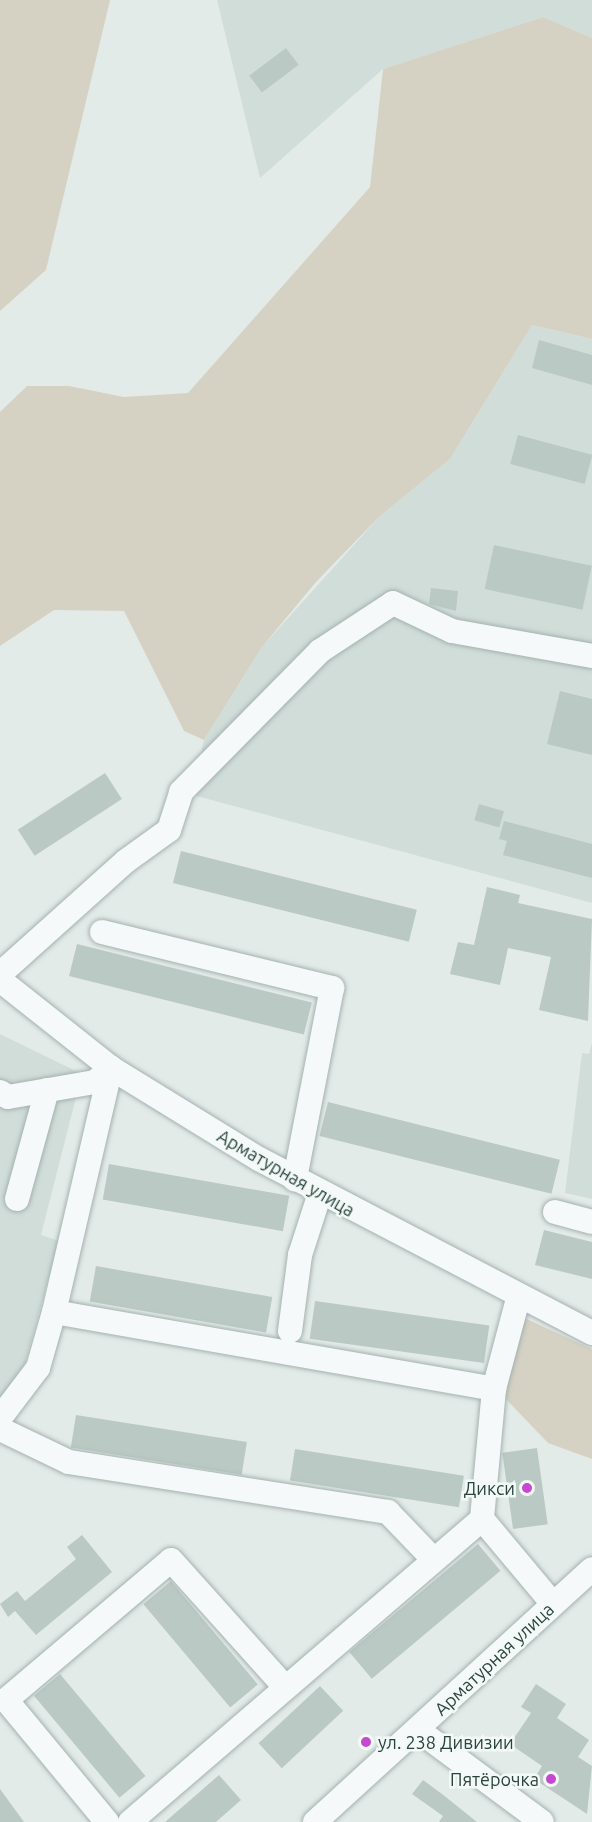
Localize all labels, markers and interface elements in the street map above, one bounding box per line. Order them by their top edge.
street label: Арматурная улица [213,1125,359,1221]
place label: Дикси [464,1477,515,1499]
marker: Дикси [520,1481,534,1495]
street label: Арматурная улица [430,1598,558,1720]
place label: ул. 238 Дивизии [378,1731,514,1753]
marker: ул. 238 Дивизии [359,1735,373,1749]
place label: Пятёрочка [450,1768,539,1790]
marker: Пятёрочка [544,1772,558,1786]

